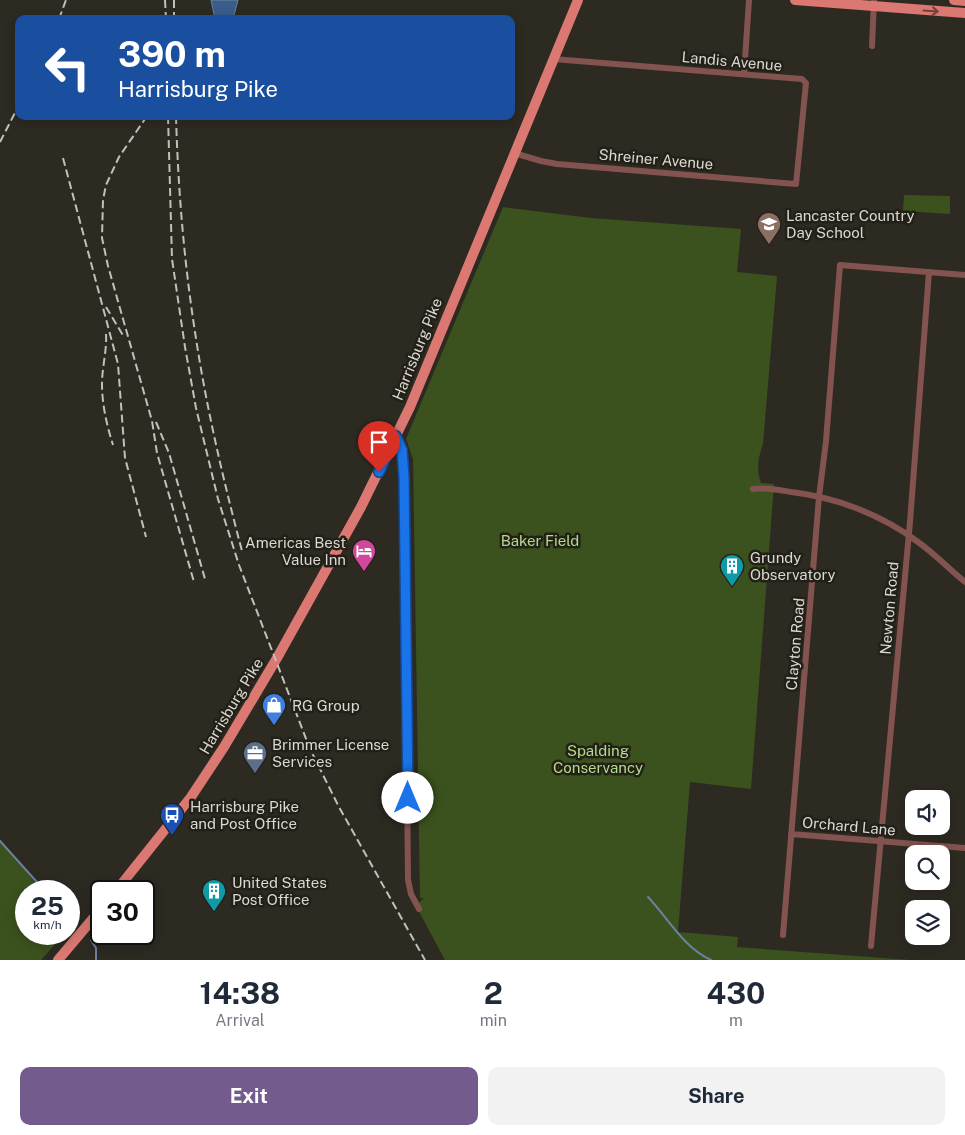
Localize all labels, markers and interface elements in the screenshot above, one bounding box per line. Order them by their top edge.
one-way arrow [922,6,938,15]
text: 390 m [118,34,226,75]
icon: left [35,35,100,100]
street label: Landis Avenue [681,48,783,74]
text: Harrisburg Pike [118,76,278,102]
street label: Shreiner Avenue [598,146,714,172]
place label: Lancaster Country Day School [786,207,915,241]
school or university icon: Lancaster Country Day School [756,211,782,245]
street label: Harrisburg Pike [389,295,445,403]
pin [358,421,400,472]
icon: arrive [365,428,393,456]
park label: Baker Field [501,532,579,549]
place label: Americas Best Value Inn [245,534,346,568]
hotel icon: Americas Best Value Inn [351,538,377,572]
place label: Grundy Observatory [750,549,836,583]
building icon: Grundy Observatory [719,553,745,587]
street label: Newton Road [876,561,902,655]
street label: Clayton Road [782,597,808,691]
street label: Harrisburg Pike [196,655,266,757]
shop icon: RG Group [261,692,287,726]
place label: RG Group [292,697,360,714]
place label: Brimmer License Services [272,736,389,770]
office icon: Brimmer License Services [242,740,268,774]
park label: Spalding Conservancy [553,742,643,776]
position arrow [381,771,433,823]
map controls [905,790,950,945]
button: sound [905,790,950,835]
place label: Harrisburg Pike and Post Office [190,798,299,832]
bus stop icon: Harrisburg Pike and Post Office [159,802,185,836]
street label: Orchard Lane [802,813,896,839]
button: search [905,845,950,890]
place label: United States Post Office [232,874,327,908]
building icon: United States Post Office [201,878,227,912]
speed limit sign: 30 [90,880,155,945]
text: 25 [31,891,64,921]
button: layers [905,900,950,945]
text: km/h [33,918,62,932]
text: 14:38 [200,975,280,1011]
text: 2 [484,975,503,1011]
text: 430 [707,975,765,1011]
text: Arrival [215,1011,265,1030]
text: min [480,1011,507,1030]
text: m [729,1011,743,1030]
button: Exit [20,1067,478,1125]
button: Share [488,1067,945,1125]

